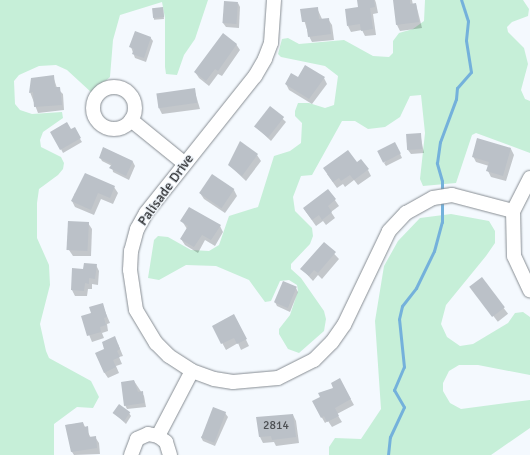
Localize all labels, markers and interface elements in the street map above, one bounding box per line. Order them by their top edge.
street label: Palisade Drive [134,151,198,229]
house number: 2814 [263,419,289,433]

